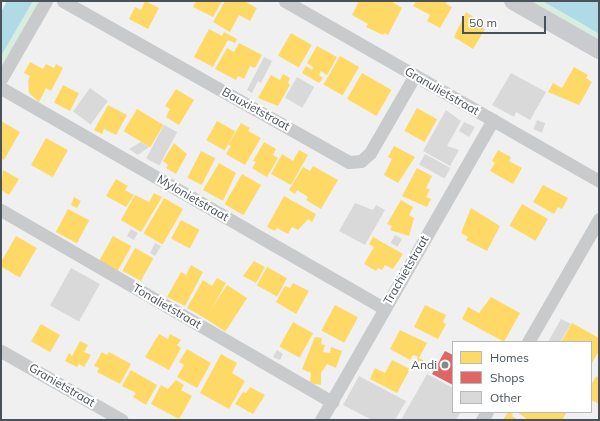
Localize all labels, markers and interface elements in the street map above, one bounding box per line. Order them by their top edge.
scale bar [464,8,548,34]
text: 50 m [469,15,497,30]
street label: Granulietstraat [402,64,482,118]
street label: Bauxietstraat [220,84,292,134]
street label: Mylonietstraat [155,172,231,224]
street label: Trachietstraat [380,233,432,307]
street label: Tonalietstraat [130,281,204,331]
legend [452,341,592,413]
text: Homes [490,350,529,365]
place label: Andi [411,358,437,372]
street label: Granietstraat [26,360,98,410]
marker: Andi [440,360,450,370]
text: Shops [490,370,525,385]
text: Other [490,390,521,405]

